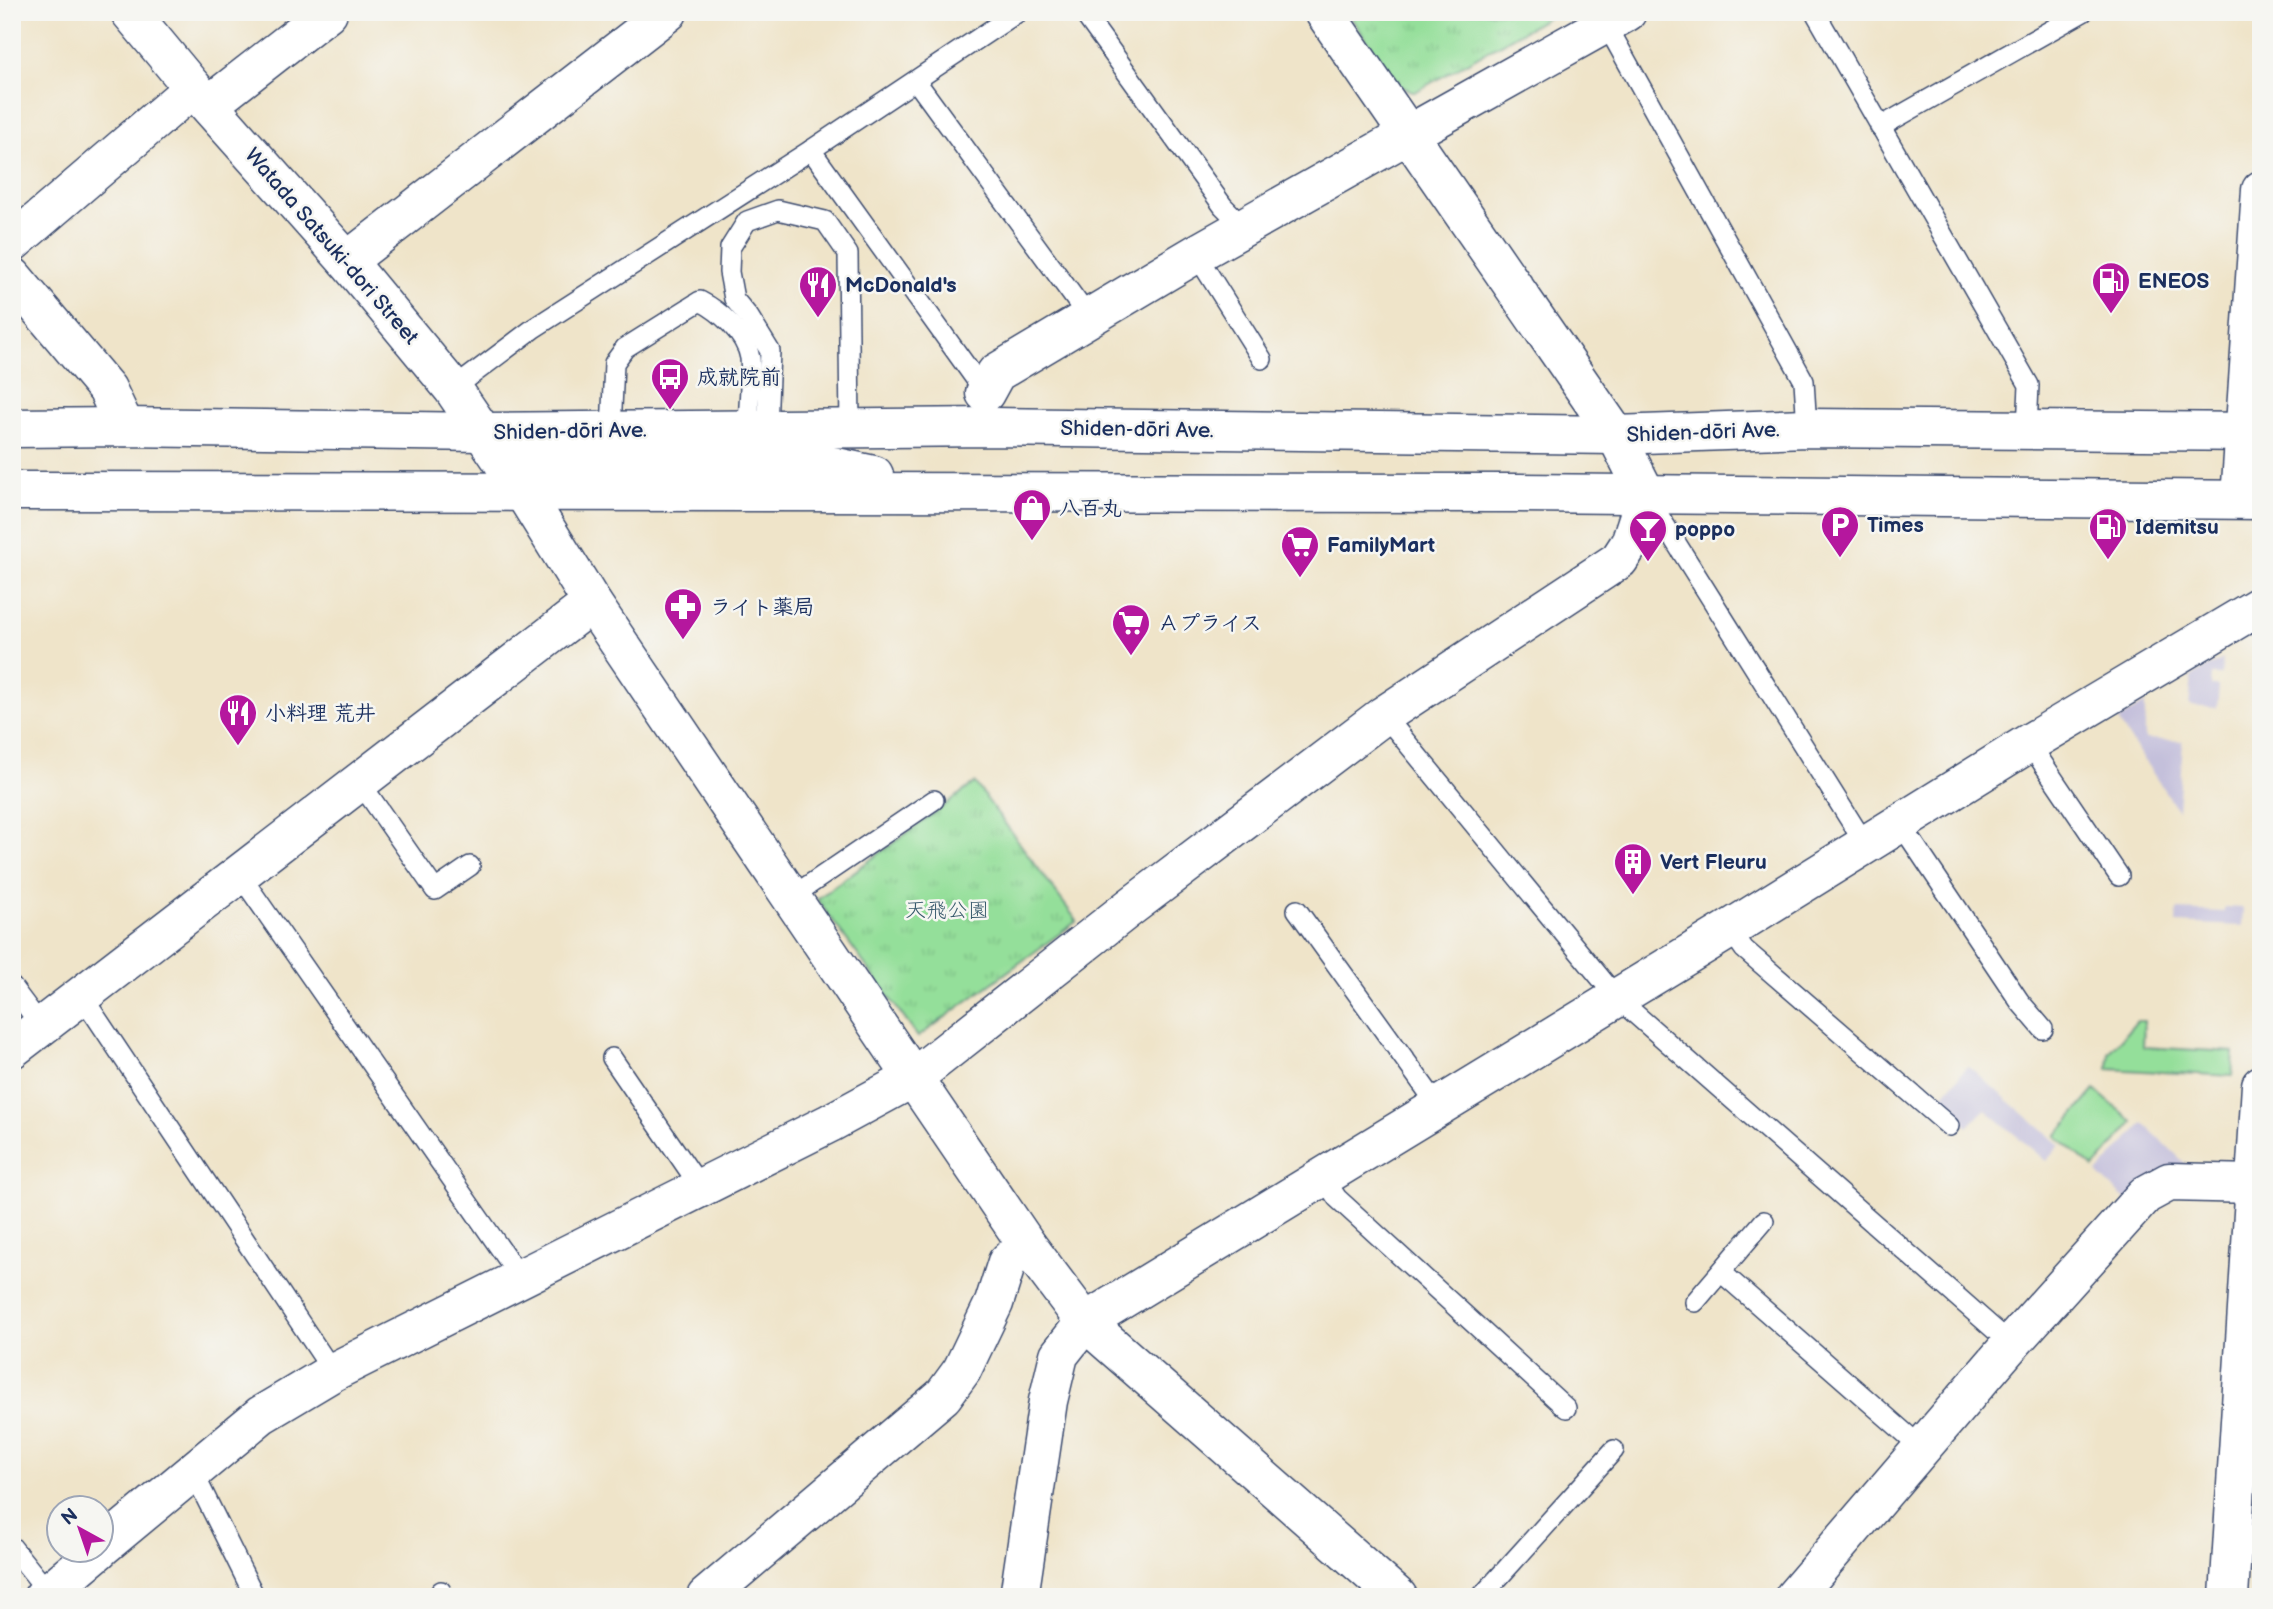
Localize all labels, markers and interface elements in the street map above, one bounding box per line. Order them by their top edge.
street label: Watada Satsuki-dori Street [240,143,424,350]
fuel station icon: ENEOS [2090,260,2132,315]
restaurant icon: McDonald's [797,264,839,319]
place label: ENEOS [2138,269,2209,294]
place label: McDonald's [845,273,957,298]
bus stop icon: 成就院前 [649,356,691,411]
place label: 成就院前 [697,365,781,390]
street label: Shiden-dōri Ave. [1060,416,1214,443]
street label: Shiden-dōri Ave. [1626,417,1780,448]
street label: Shiden-dōri Ave. [493,418,647,445]
shop icon: 八百丸 [1011,487,1053,542]
place label: 八百丸 [1059,496,1122,521]
parking icon: Times [1819,504,1861,559]
fuel station icon: Idemitsu [2087,506,2129,561]
bar icon: poppo [1627,508,1669,563]
place label: Times [1867,513,1924,538]
place label: Idemitsu [2135,515,2219,540]
place label: poppo [1675,517,1735,542]
supermarket icon: FamilyMart [1279,524,1321,579]
place label: FamilyMart [1327,533,1435,558]
pharmacy icon: ライト薬局 [662,586,704,641]
place label: ライト薬局 [710,595,815,620]
supermarket icon: Ａプライス [1110,602,1152,657]
place label: Ａプライス [1158,611,1262,636]
restaurant icon: 小料理 荒井 [217,692,259,747]
place label: 小料理 荒井 [265,701,376,726]
building icon: Vert Fleuru [1612,841,1654,896]
place label: Vert Fleuru [1660,850,1767,875]
park label: 天飛公園 [905,898,989,923]
north arrow [46,1494,116,1564]
text: N [57,1504,83,1531]

